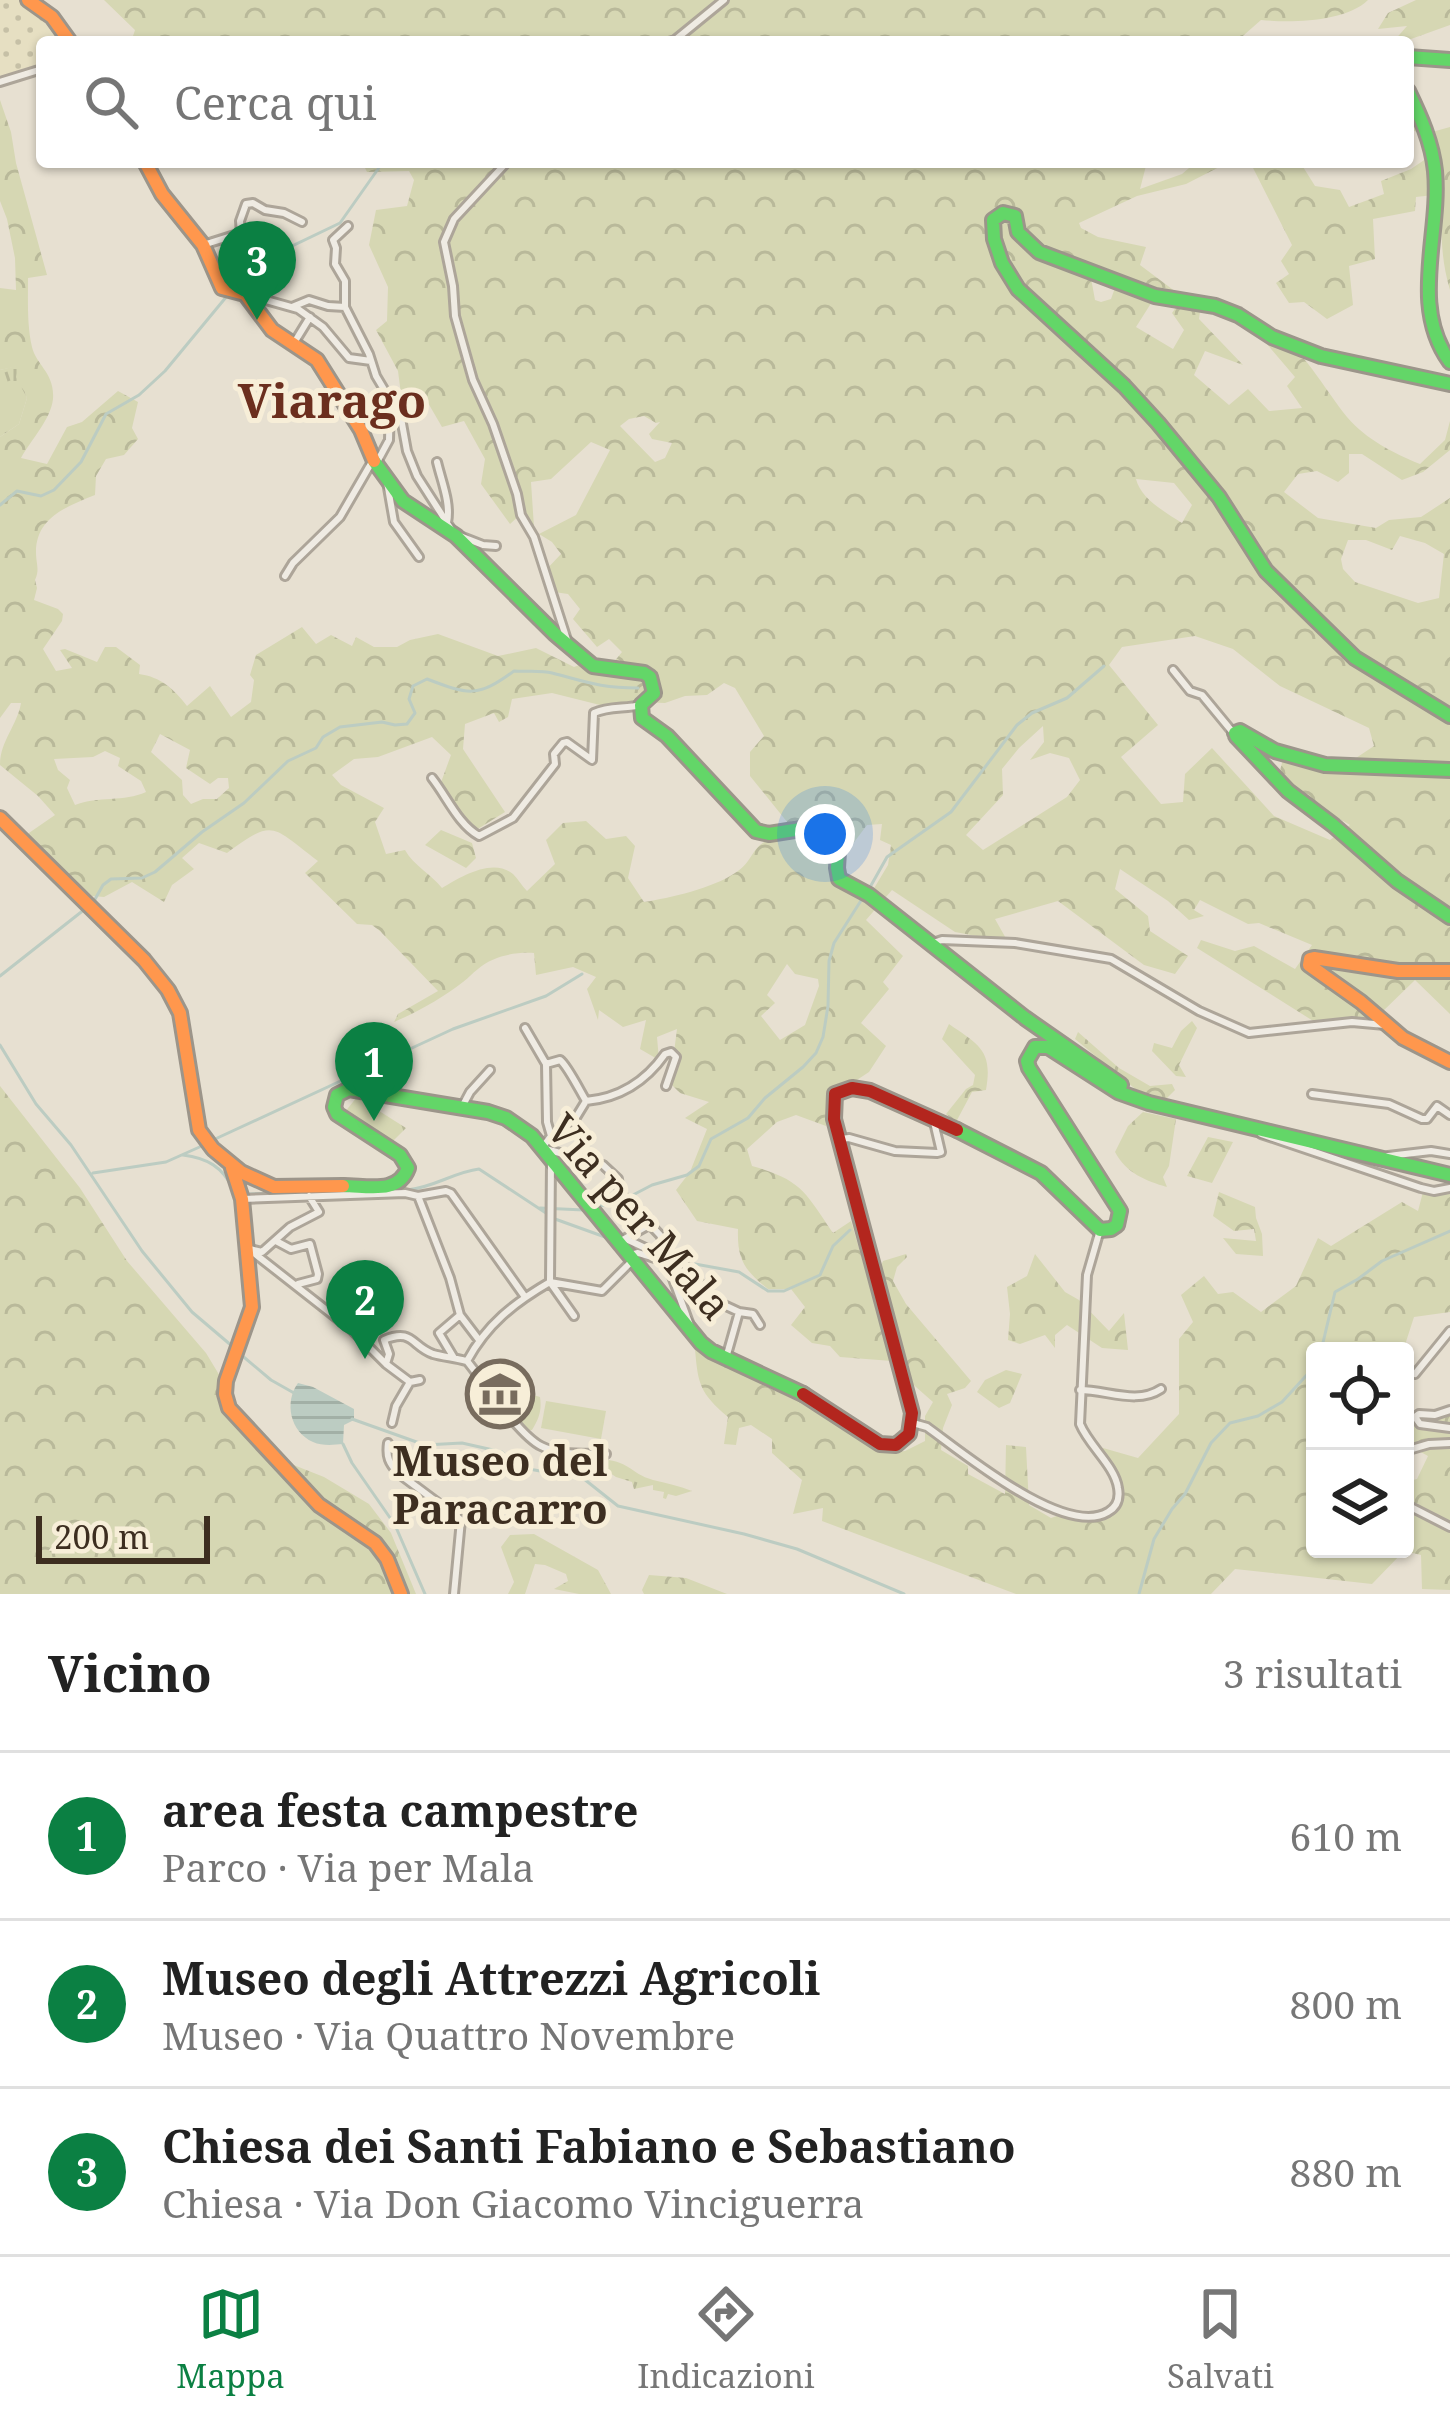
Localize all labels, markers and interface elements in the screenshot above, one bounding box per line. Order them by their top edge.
search box [36,36,1414,168]
icon: search [78,69,144,135]
text: Cerca qui [174,72,377,133]
pin: 3 [218,221,296,320]
district label: Viarago [238,367,426,432]
your location [795,804,855,864]
pin: 1 [335,1022,413,1121]
street label: Via per Mala [535,1101,745,1331]
pin: 2 [326,1260,404,1359]
map controls [1306,1342,1414,1558]
button: locate [1306,1342,1414,1450]
museum icon: Museo del Paracarro [465,1359,535,1429]
place label: Museo del Paracarro [392,1431,608,1536]
button: layers [1306,1450,1414,1558]
scale bar [36,1510,210,1563]
text: 200 m [54,1514,149,1559]
text: Vicino [48,1637,212,1707]
text: 3 risultati [1223,1646,1402,1699]
text: area festa campestre [162,1779,639,1840]
text: 1 [76,1809,98,1862]
text: 610 m [1290,1809,1402,1862]
text: Parco · Via per Mala [162,1840,534,1893]
text: Museo degli Attrezzi Agricoli [162,1947,820,2008]
text: 2 [76,1977,98,2030]
text: 800 m [1290,1977,1402,2030]
text: Museo · Via Quattro Novembre [162,2008,735,2061]
text: Chiesa dei Santi Fabiano e Sebastiano [162,2115,1016,2176]
text: 3 [76,2145,98,2198]
text: 880 m [1290,2145,1402,2198]
text: Chiesa · Via Don Giacomo Vinciguerra [162,2176,864,2229]
tab: Mappa [176,2281,285,2398]
tab: Indicazioni [637,2281,815,2398]
tab: Salvati [1167,2281,1274,2398]

